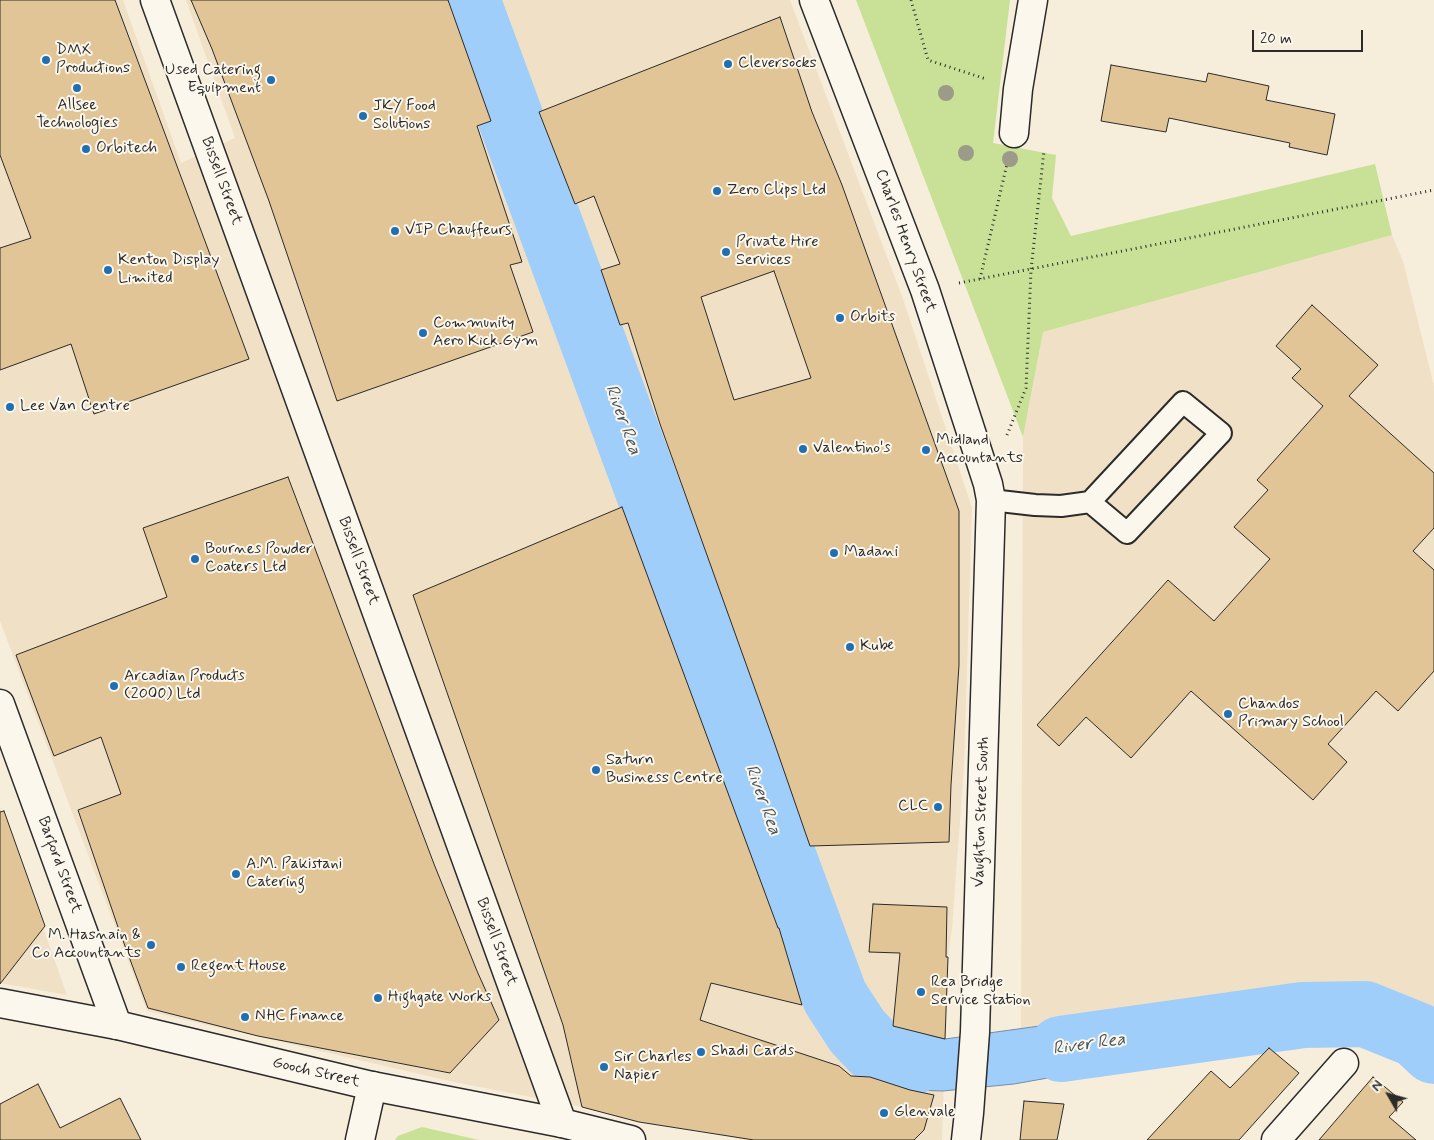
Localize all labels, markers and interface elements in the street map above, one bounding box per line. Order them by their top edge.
scale bar [1254,20,1365,52]
text: 20 m [1260,29,1292,49]
place label: DMX Productions [56,41,130,79]
marker: DMX Productions [40,54,52,66]
place label: Cleversocks [738,54,817,74]
marker: Cleversocks [722,58,734,70]
place label: Used Catering Equipment [165,61,261,99]
marker: Used Catering Equipment [265,74,277,86]
marker: Allsee Technologies [71,82,83,94]
place label: Allsee Technologies [36,96,118,134]
place label: JKY Food Solutions [373,97,436,135]
marker: JKY Food Solutions [357,110,369,122]
street label: Bissell Street [196,134,246,228]
place label: Orbitech [96,139,157,159]
marker: Orbitech [80,143,92,155]
street label: Charles Henry Street [870,167,940,315]
place label: Zero Clips Ltd [727,181,826,201]
marker: Zero Clips Ltd [711,185,723,197]
place label: VIP Chauffeurs [405,221,511,241]
marker: VIP Chauffeurs [389,225,401,237]
place label: Private Hire Services [736,233,819,271]
marker: Private Hire Services [720,246,732,258]
place label: Kenton Display Limited [118,251,219,289]
marker: Kenton Display Limited [102,264,114,276]
place label: Orbits [850,308,895,328]
marker: Orbits [834,312,846,324]
place label: Community Aero Kick Gym [433,314,538,352]
marker: Community Aero Kick Gym [417,327,429,339]
water label: River Rea [599,382,645,458]
place label: Lee Van Centre [20,397,130,417]
marker: Lee Van Centre [4,401,16,413]
place label: Midland Accountants [936,431,1023,469]
place label: Valentino's [813,439,891,459]
marker: Valentino's [797,443,809,455]
marker: Midland Accountants [920,444,932,456]
street label: Bissell Street [333,514,383,608]
place label: Bournes Powder Coaters Ltd [205,540,313,578]
place label: Madani [844,543,898,563]
marker: Madani [828,547,840,559]
marker: Bournes Powder Coaters Ltd [189,553,201,565]
place label: Kube [860,637,894,657]
marker: Kube [844,641,856,653]
place label: Arcadian Products (2000) Ltd [124,667,245,705]
marker: Arcadian Products (2000) Ltd [108,680,120,692]
place label: Chandos Primary School [1238,695,1344,733]
marker: Chandos Primary School [1222,708,1234,720]
street label: Vaughton Street South [970,736,994,888]
place label: Saturn Business Centre [606,751,723,789]
water label: River Rea [739,762,785,838]
marker: Saturn Business Centre [590,764,602,776]
place label: CLC [898,797,928,817]
marker: CLC [932,801,944,813]
street label: Barford Street [33,814,85,916]
place label: A.M. Pakistani Catering [246,855,342,893]
marker: A.M. Pakistani Catering [230,868,242,880]
street label: Bissell Street [471,895,521,989]
place label: M. Hasnain & Co Accountants [32,926,141,964]
marker: M. Hasnain & Co Accountants [145,939,157,951]
place label: Regent House [191,957,287,977]
marker: Regent House [175,961,187,973]
place label: Rea Bridge Service Station [931,973,1031,1011]
marker: Rea Bridge Service Station [915,986,927,998]
place label: Highgate Works [388,988,491,1008]
marker: Highgate Works [372,992,384,1004]
place label: NHC Finance [255,1007,344,1027]
marker: NHC Finance [239,1011,251,1023]
water label: River Rea [1051,1029,1127,1061]
place label: Shadi Cards [711,1042,794,1062]
marker: Shadi Cards [695,1046,707,1058]
place label: Sir Charles Napier [614,1048,692,1086]
street label: Gooch Street [270,1054,362,1092]
marker: Sir Charles Napier [598,1061,610,1073]
north arrow [1364,1070,1414,1120]
text: N [1367,1077,1387,1095]
place label: Glenvale [894,1103,956,1123]
marker: Glenvale [878,1107,890,1119]

